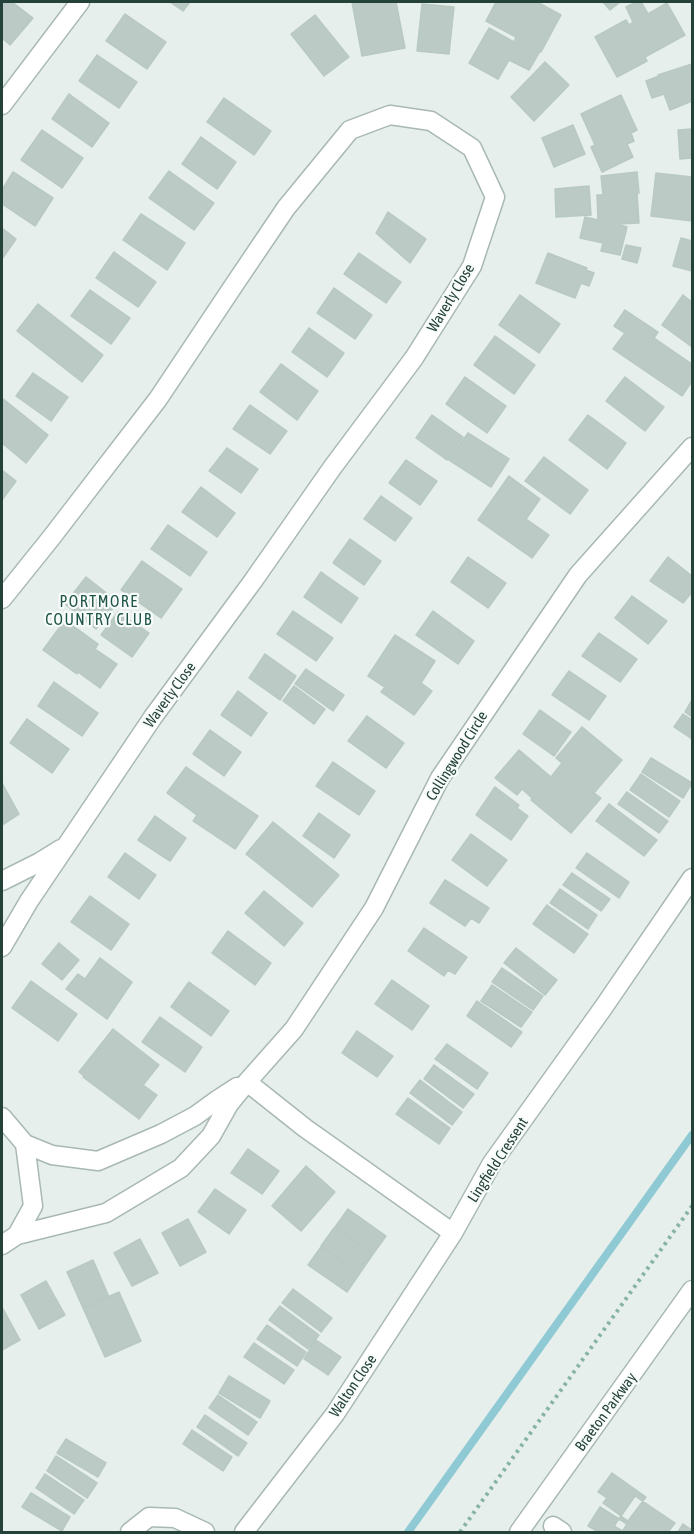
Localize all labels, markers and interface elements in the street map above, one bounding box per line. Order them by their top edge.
street label: Waverly Close [424,261,478,335]
district label: PORTMORE COUNTRY CLUB [45,592,153,630]
street label: Waverly Close [140,659,200,731]
street label: Collingwood Circle [422,708,492,804]
street label: Lingfield Cressent [464,1114,532,1206]
street label: Walton Close [326,1351,380,1421]
street label: Braeton Parkway [572,1369,640,1455]

